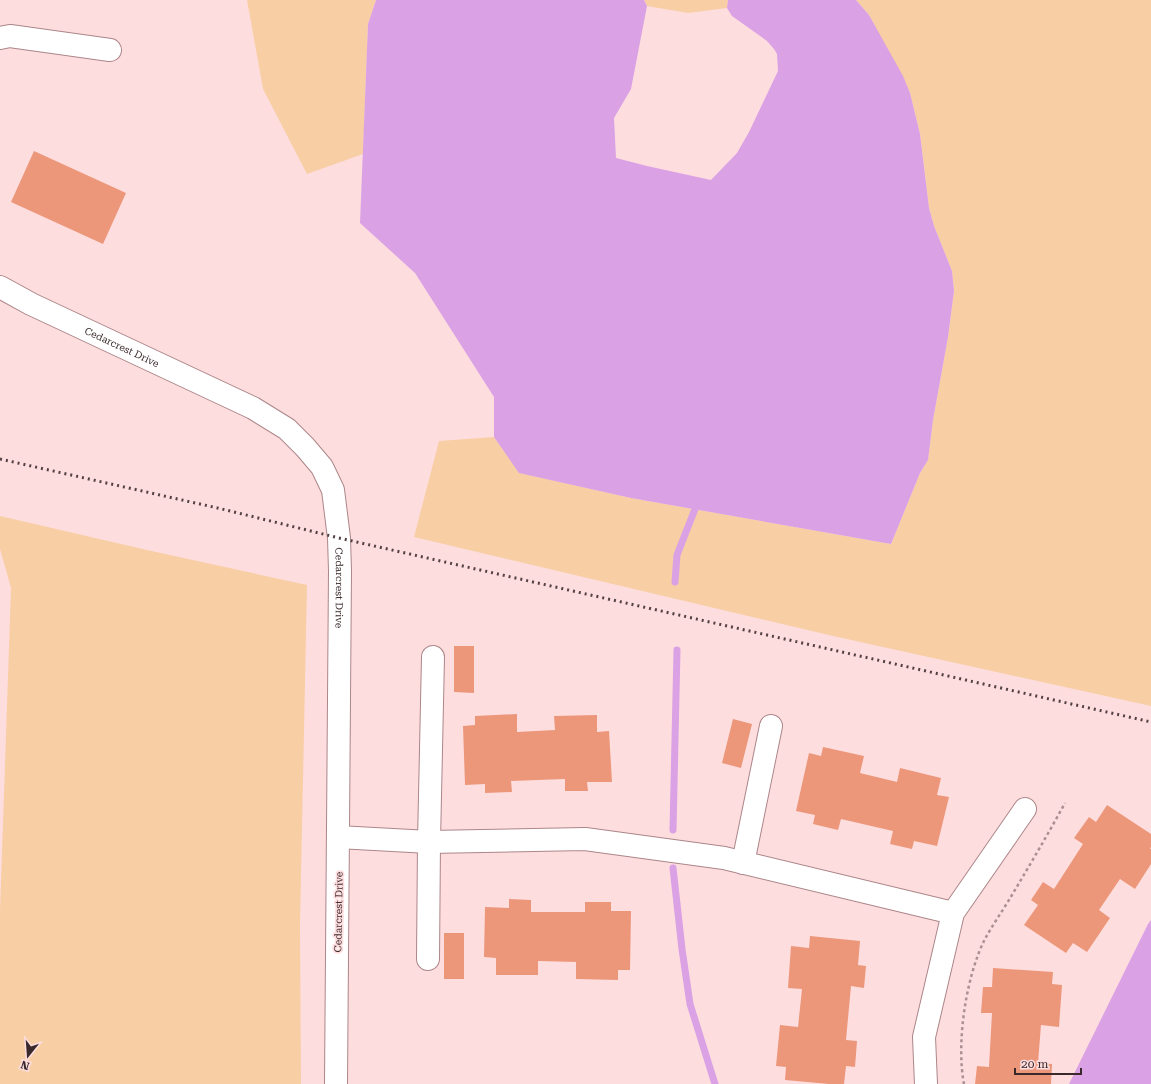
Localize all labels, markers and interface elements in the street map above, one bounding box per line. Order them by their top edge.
street label: Cedarcrest Drive [83,325,161,370]
street label: Cedarcrest Drive [333,547,345,629]
street label: Cedarcrest Drive [332,871,345,953]
north arrow [8,1036,48,1076]
scale bar [1015,1050,1081,1076]
text: N [19,1057,31,1073]
text: 20 m [1021,1057,1048,1071]

